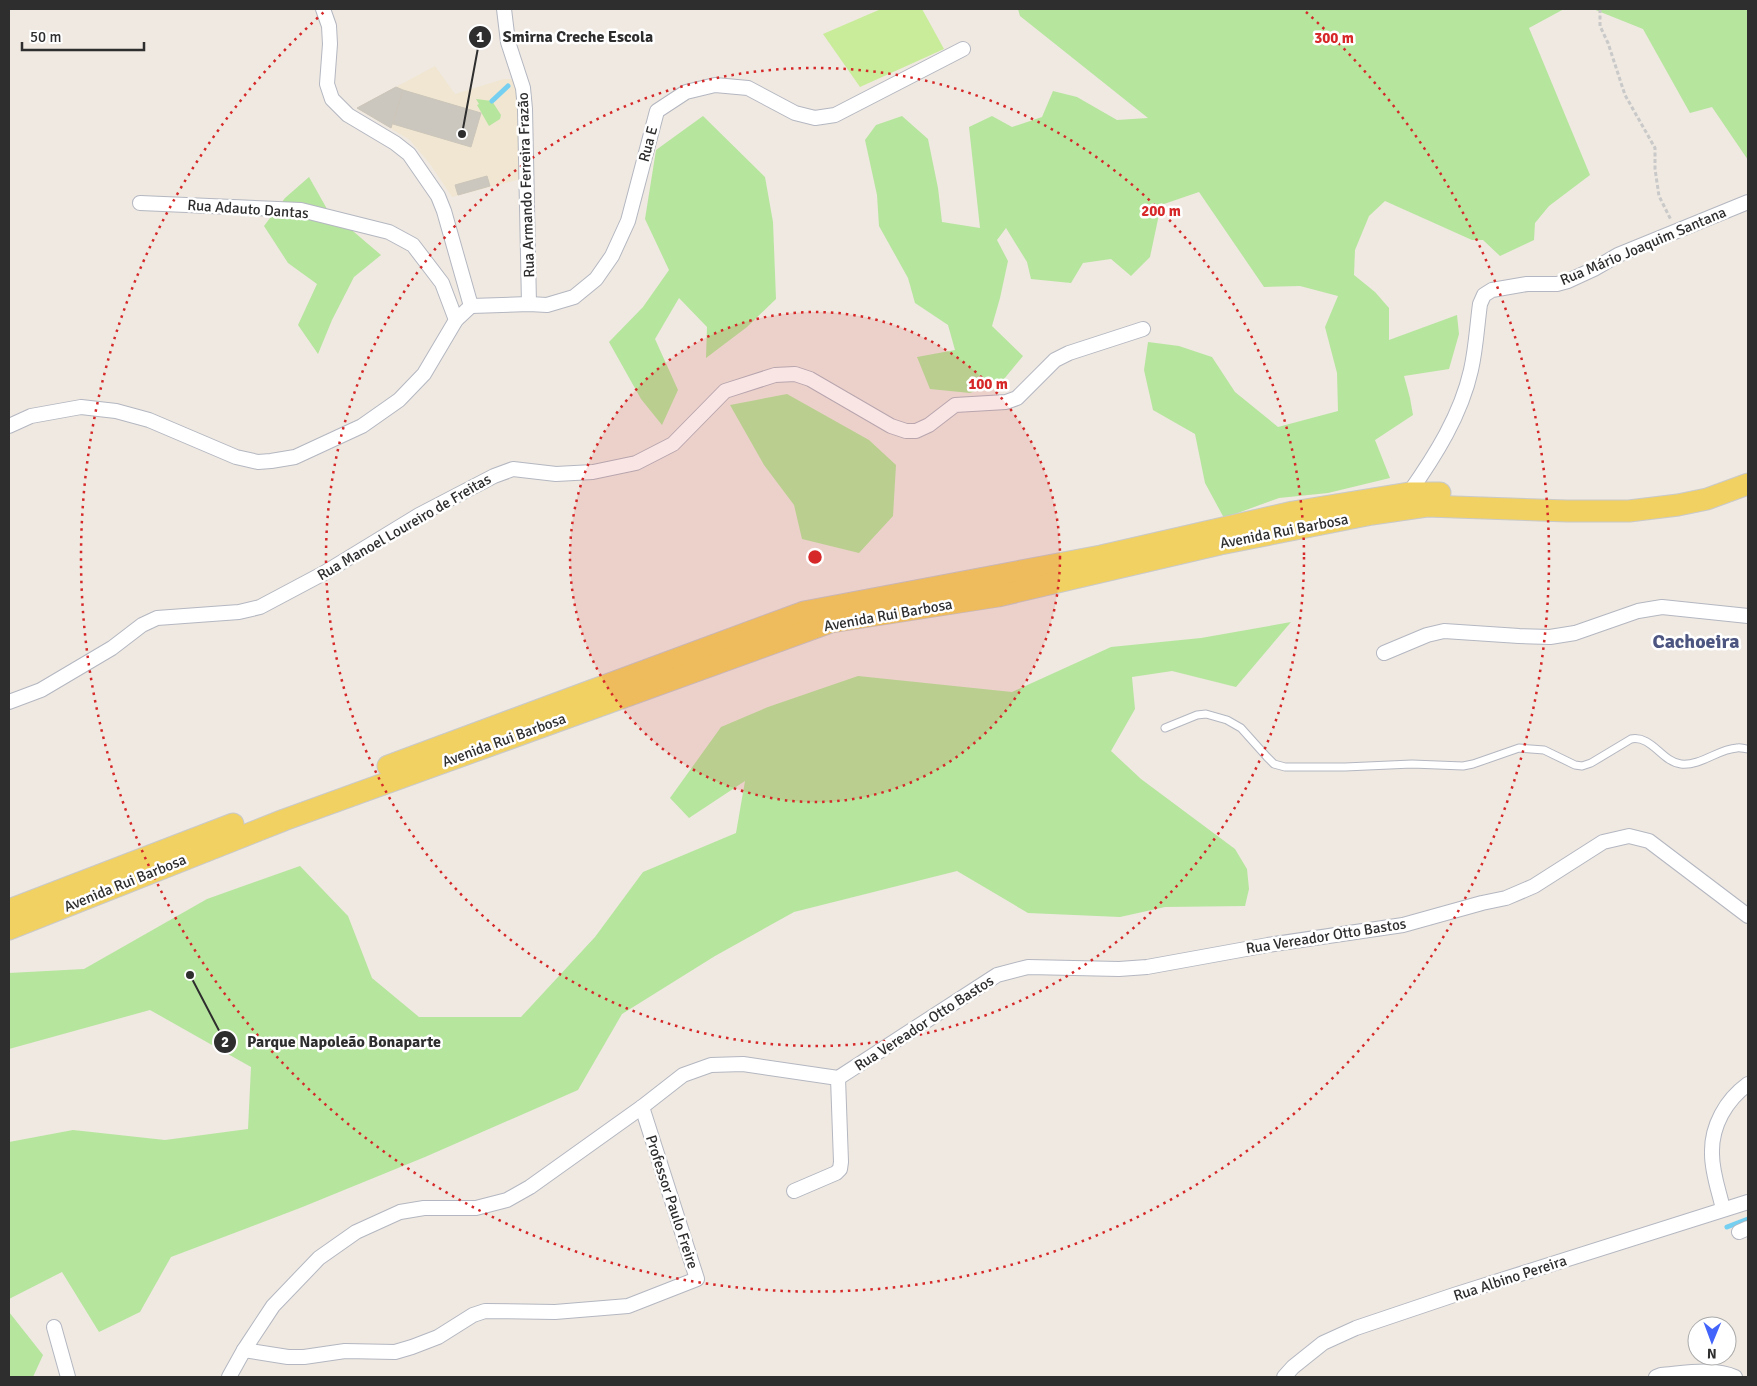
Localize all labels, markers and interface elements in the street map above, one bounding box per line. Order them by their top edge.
scale bar [22,20,145,52]
callout: Smirna Creche Escola [468,21,663,52]
text: Smirna Creche Escola [503,27,653,47]
text: 50 m [30,28,61,46]
text: 1 [476,28,484,46]
text: 300 m [1314,29,1354,47]
street label: Rua Armando Ferreira Frazão [514,92,538,278]
street label: Rua E [635,124,661,164]
street label: Rua Adauto Dantas [187,196,310,222]
text: 200 m [1141,202,1181,220]
street label: Rua Mário Joaquim Santana [1557,203,1729,289]
text: 100 m [968,375,1008,393]
street label: Rua Manoel Loureiro de Freitas [314,470,494,584]
street label: Avenida Rui Barbosa [1218,510,1350,552]
centre of rings [806,548,824,566]
street label: Avenida Rui Barbosa [822,595,954,635]
district label: Cachoeira [1652,629,1740,654]
street label: Avenida Rui Barbosa [440,709,568,771]
street label: Avenida Rui Barbosa [61,850,189,916]
street label: Rua Vereador Otto Bastos [1245,914,1408,958]
street label: Rua Vereador Otto Bastos [851,971,997,1075]
callout: Parque Napoleão Bonaparte [212,1026,451,1057]
text: Parque Napoleão Bonaparte [247,1032,441,1052]
text: 2 [221,1033,229,1051]
street label: Professor Paulo Freire [642,1133,702,1271]
street label: Rua Albino Pereira [1451,1251,1569,1305]
north arrow [1687,1316,1737,1366]
text: N [1707,1345,1717,1362]

